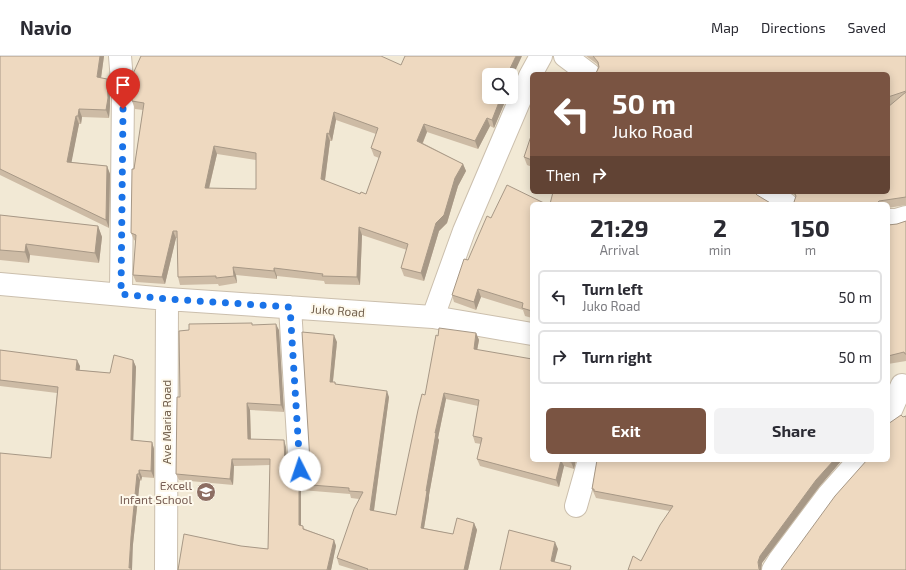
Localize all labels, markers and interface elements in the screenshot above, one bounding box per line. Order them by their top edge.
text: Navio [20,16,72,39]
text: Map [711,19,739,36]
text: Directions [761,19,826,36]
text: Saved [848,19,886,36]
pin [106,68,140,109]
map controls [482,68,518,104]
button: search [482,68,518,104]
icon: arrive [112,74,134,96]
text: 50 m [612,86,676,120]
icon: left [546,88,598,140]
text: Juko Road [612,120,693,142]
icon: right [588,164,610,186]
text: Then [546,166,580,184]
text: 21:29 [590,213,649,242]
text: 2 [713,213,727,242]
text: 150 [791,213,830,242]
text: Arrival [600,242,639,258]
text: min [709,242,731,258]
text: m [805,242,816,258]
text: Turn left [582,280,643,298]
icon: left [548,286,570,308]
text: 50 m [838,288,872,306]
text: Juko Road [582,298,640,314]
street label: Juko Road [311,301,365,319]
icon: right [548,346,570,368]
text: Turn right [582,348,652,366]
text: 50 m [838,348,872,366]
street label: Ave Maria Road [159,380,173,464]
button: Exit [546,408,706,454]
button: Share [714,408,874,454]
position arrow [279,449,321,491]
place label: Excell Infant School [120,478,192,506]
school or university icon: Excell Infant School [195,481,217,503]

